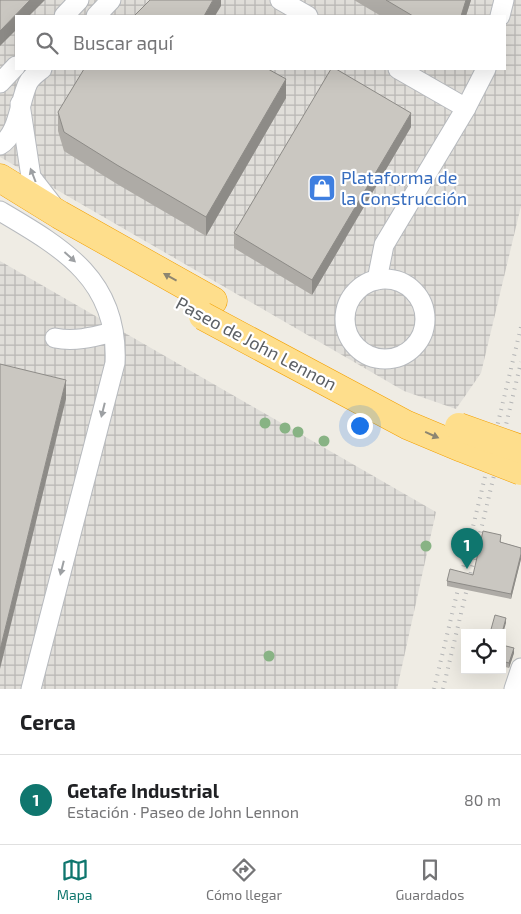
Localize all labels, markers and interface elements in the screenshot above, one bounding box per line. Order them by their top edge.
search box [15,15,506,70]
icon: search [33,29,61,57]
text: Buscar aquí [73,31,173,54]
place label: Plataforma de la Construcción [341,166,467,209]
one-way arrow [29,167,37,182]
shop icon: Plataforma de la Construcción [307,173,337,203]
one-way arrow [64,251,76,262]
one-way arrow [164,272,177,281]
street label: Paseo de John Lennon [172,291,341,395]
one-way arrow [99,403,107,418]
your location [347,413,373,439]
one-way arrow [425,432,439,440]
pin: 1 [451,528,483,569]
one-way arrow [58,560,66,575]
map controls [461,629,506,674]
button: locate [461,629,506,674]
text: Cerca [20,709,76,734]
text: Getafe Industrial [67,779,219,802]
text: 1 [33,790,39,809]
text: 80 m [464,790,501,809]
text: Estación · Paseo de John Lennon [67,802,299,821]
tab: Mapa [57,856,93,903]
tab: Cómo llegar [206,856,282,903]
tab: Guardados [396,856,464,903]

